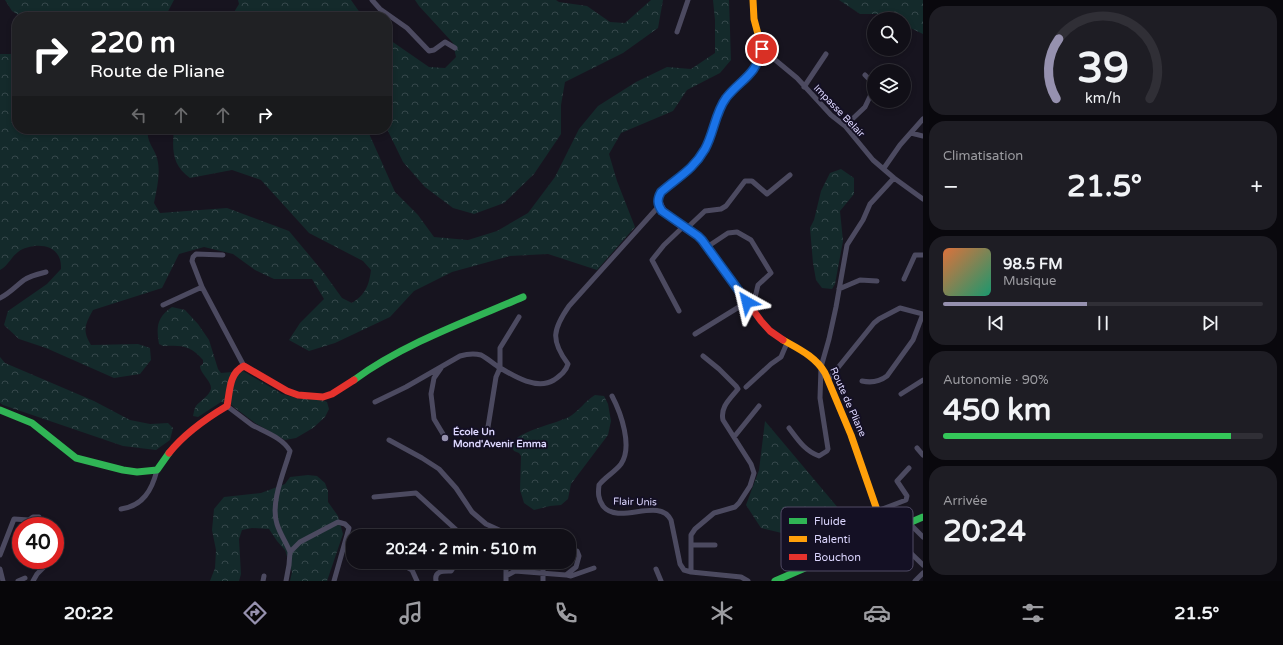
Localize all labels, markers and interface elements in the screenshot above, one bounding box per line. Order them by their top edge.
map controls [867,12,911,108]
button: search [867,12,911,56]
text: 220 m [90,26,176,60]
icon: right [24,28,76,80]
pin [745,32,779,66]
icon: arrive [751,38,773,60]
text: 39 [1077,43,1129,93]
text: Route de Pliane [90,60,225,82]
button: layers [867,64,911,108]
street label: Impasse Belair [811,82,867,140]
text: km/h [1085,89,1121,106]
icon: left [128,104,150,126]
icon: ahead [170,104,192,126]
icon: ahead [212,104,234,126]
icon: right [254,104,276,126]
text: Climatisation [943,148,1023,164]
text: 21.5° [1067,168,1142,205]
text: − [943,174,959,200]
text: + [1251,174,1263,200]
text: 98.5 FM [1003,255,1063,273]
text: Musique [1003,273,1056,289]
position arrow [726,281,768,323]
icon: previous [985,312,1007,334]
icon: pause [1092,312,1114,334]
icon: next [1199,312,1221,334]
street label: Route de Pliane [827,365,869,439]
text: Autonomie · 90% [943,372,1049,388]
text: 450 km [943,392,1051,429]
place label: École Un Mond'Avenir Emma [453,426,547,450]
marker: École Un Mond'Avenir Emma [440,433,450,443]
text: Arrivée [943,493,987,509]
street label: Flair Unis [613,496,657,508]
legend [781,507,913,571]
text: 20:24 [943,513,1026,550]
text: Fluide [814,515,846,528]
speed limit sign: 40 [12,517,64,569]
text: Ralenti [814,533,851,546]
text: 20:24 · 2 min · 510 m [386,540,536,558]
text: Bouchon [814,551,861,564]
icon: directions [241,599,269,627]
icon: music [397,599,425,627]
icon: phone [552,599,580,627]
icon: climate [708,599,736,627]
icon: car [863,599,891,627]
icon: filters [1019,599,1047,627]
text: 20:22 [64,602,114,624]
text: 21.5° [1174,602,1219,624]

